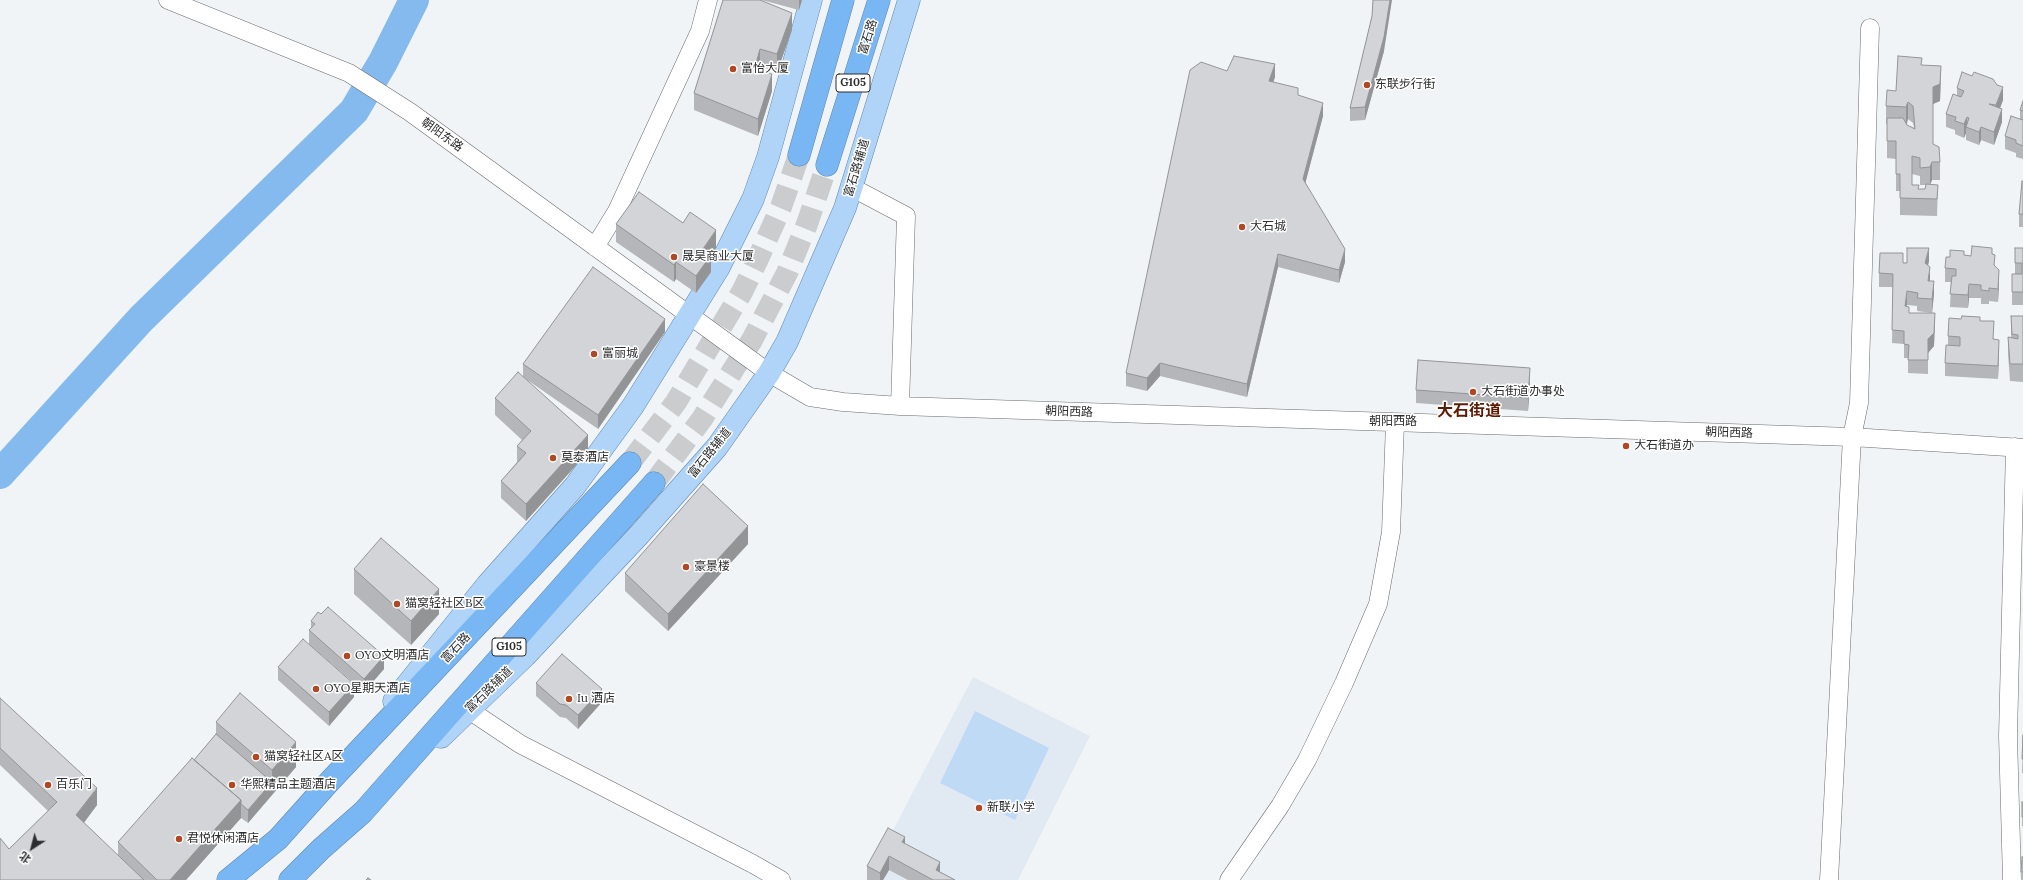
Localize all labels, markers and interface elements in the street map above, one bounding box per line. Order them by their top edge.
street label: 富石路 [856,18,880,56]
place label: 富怡大厦 [741,62,789,76]
marker: 富怡大厦 [728,64,738,74]
road number: G105 [836,74,870,92]
place label: 东联步行街 [1375,78,1435,92]
marker: 东联步行街 [1362,80,1372,90]
street label: 朝阳东路 [418,115,466,155]
street label: 富石路辅道 [841,137,873,199]
place label: 大石城 [1250,220,1286,234]
marker: 大石城 [1237,222,1247,232]
place label: 晟昊商业大厦 [682,250,754,264]
marker: 晟昊商业大厦 [669,252,679,262]
place label: 富丽城 [602,347,638,361]
marker: 富丽城 [589,349,599,359]
place label: 大石街道办事处 [1481,385,1565,399]
marker: 大石街道办事处 [1468,387,1478,397]
district label: 大石街道 [1437,401,1501,421]
street label: 朝阳西路 [1045,404,1093,420]
street label: 朝阳西路 [1369,415,1417,429]
street label: 富石路辅道 [686,425,734,481]
street label: 朝阳西路 [1705,425,1753,441]
place label: 大石街道办 [1634,439,1694,453]
marker: 大石街道办 [1621,441,1631,451]
place label: 莫泰酒店 [561,451,609,465]
marker: 莫泰酒店 [548,453,558,463]
place label: 豪景楼 [694,560,730,574]
marker: 豪景楼 [681,562,691,572]
place label: 猫窝轻社区B区 [405,597,484,611]
marker: 猫窝轻社区B区 [392,599,402,609]
street label: 富石路 [438,630,474,666]
road number: G105 [492,638,526,656]
place label: OYO文明酒店 [355,649,429,663]
marker: OYO文明酒店 [342,651,352,661]
street label: 富石路辅道 [462,664,516,716]
place label: OYO星期天酒店 [324,682,410,696]
marker: OYO星期天酒店 [311,684,321,694]
place label: Iu 酒店 [577,692,615,706]
marker: Iu 酒店 [564,694,574,704]
place label: 猫窝轻社区A区 [264,750,344,764]
marker: 猫窝轻社区A区 [251,752,261,762]
place label: 百乐门 [56,778,92,792]
place label: 华熙精品主题酒店 [240,778,336,792]
marker: 百乐门 [43,780,53,790]
marker: 华熙精品主题酒店 [227,780,237,790]
place label: 新联小学 [987,801,1035,815]
marker: 新联小学 [974,803,984,813]
north arrow [12,828,52,868]
place label: 君悦休闲酒店 [187,832,259,846]
marker: 君悦休闲酒店 [174,834,184,844]
text: 北 [16,849,34,867]

